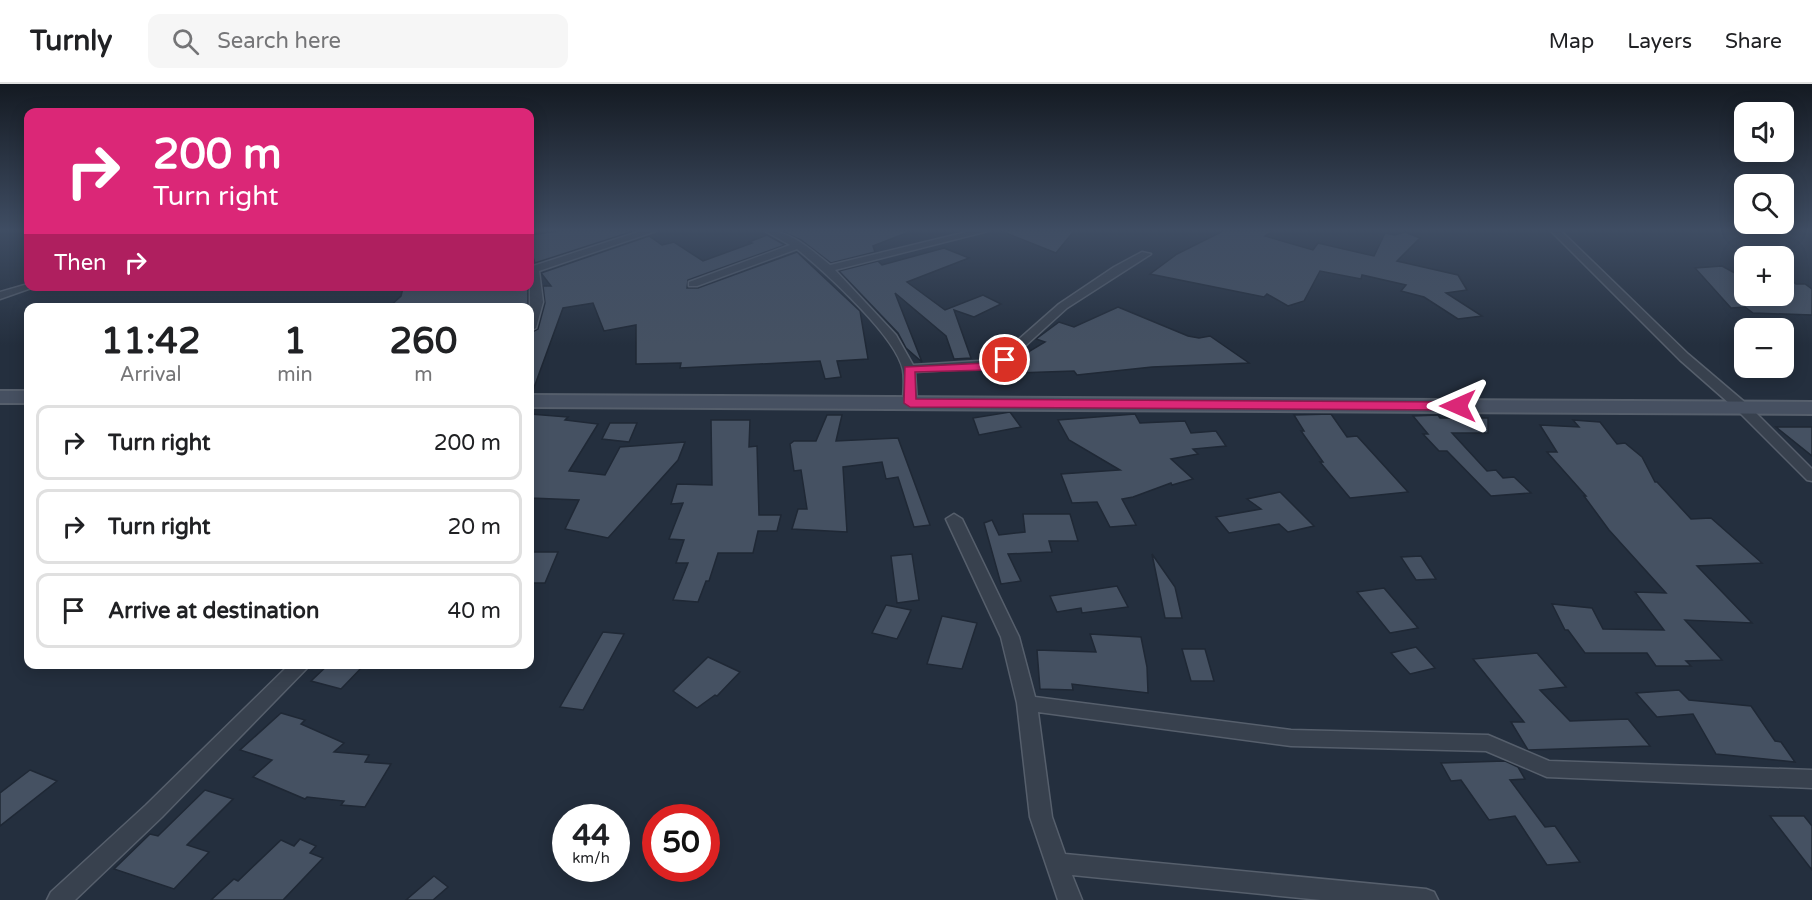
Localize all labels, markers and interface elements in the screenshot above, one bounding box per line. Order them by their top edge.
search box [148,14,568,68]
text: Turnly [30,24,112,58]
icon: search [169,25,202,58]
text: Search here [217,28,341,54]
text: Map [1549,29,1594,54]
text: Layers [1627,29,1692,54]
text: Share [1725,29,1782,54]
map controls [1734,102,1794,378]
button: sound [1734,102,1794,162]
text: 200 m [153,129,282,180]
icon: right [54,132,132,210]
button: search [1734,174,1794,234]
text: Turn right [153,180,279,213]
icon: right [119,246,152,279]
button: + [1734,246,1794,306]
text: Then [54,250,107,276]
button: − [1734,318,1794,378]
text: 11:42 [101,320,201,363]
text: 1 [284,320,306,363]
text: 260 [389,320,457,363]
pin [979,334,1030,385]
icon: arrive [988,343,1021,376]
text: Arrival [120,363,182,387]
text: min [277,363,313,387]
text: m [414,363,433,387]
position arrow [1426,374,1490,438]
icon: right [57,426,90,459]
text: Turn right [108,430,210,456]
text: 200 m [434,430,501,456]
icon: right [57,510,90,543]
text: Turn right [108,514,210,540]
text: 20 m [447,514,501,540]
icon: arrive [57,594,90,627]
text: Arrive at destination [108,598,319,624]
text: 40 m [447,598,501,624]
speed limit sign: 50 [642,804,720,882]
text: 44 [572,817,610,854]
text: km/h [572,849,610,867]

